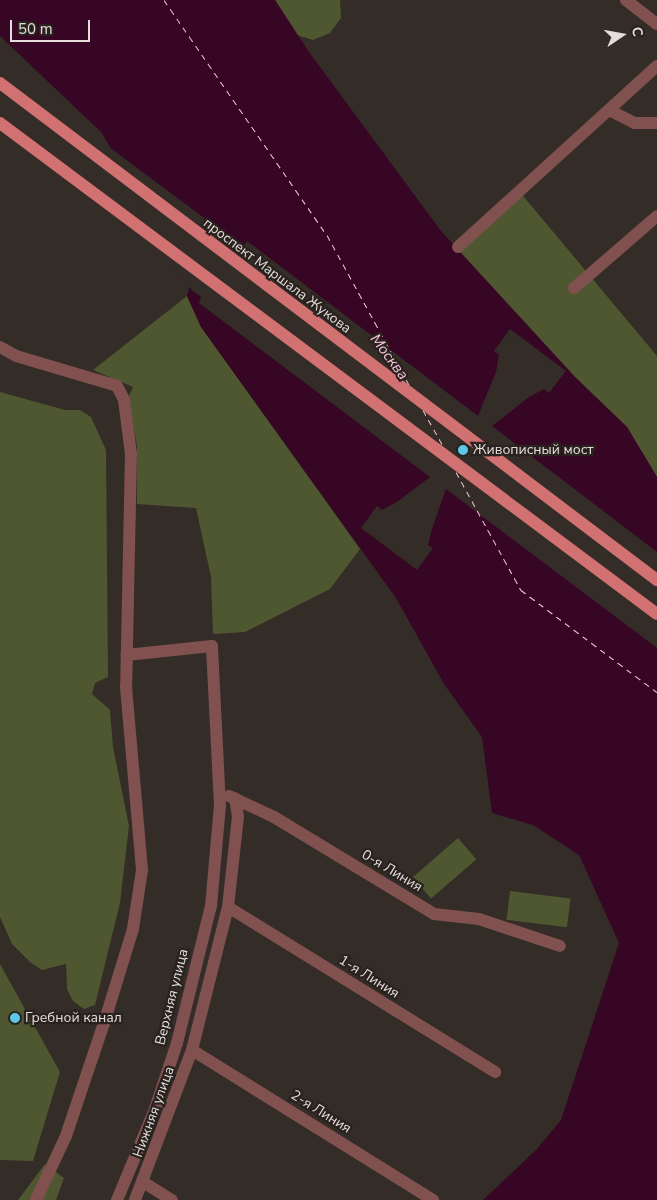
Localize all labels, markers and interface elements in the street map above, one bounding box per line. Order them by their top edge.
scale bar [12,10,92,42]
north arrow [597,10,647,60]
text: 50 m [18,19,53,39]
text: С [627,25,647,38]
street label: проспект Маршала Жукова [200,215,354,337]
water label: Москва [366,331,412,383]
place label: Живописный мост [473,442,593,458]
marker: Живописный мост [457,444,469,456]
street label: 0-я Линия [359,846,425,896]
street label: Верхняя улица [152,947,192,1047]
street label: 1-я Линия [336,952,402,1002]
place label: Гребной канал [25,1010,122,1026]
marker: Гребной канал [9,1012,21,1024]
street label: Нижняя улица [130,1064,178,1160]
street label: 2-я Линия [288,1087,354,1137]

